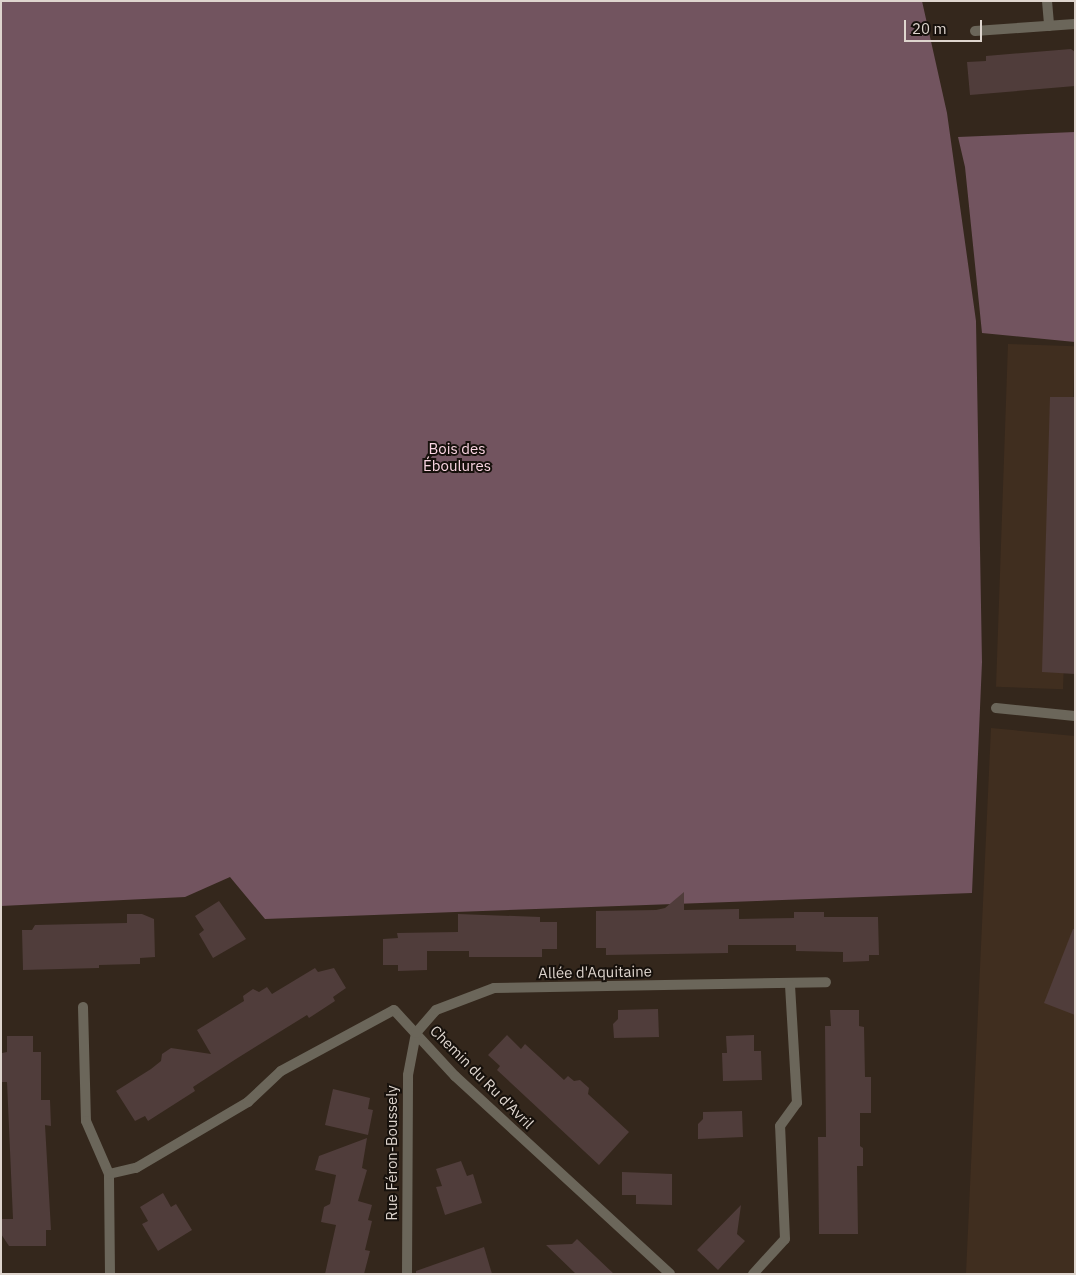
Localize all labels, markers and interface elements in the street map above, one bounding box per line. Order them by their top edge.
scale bar [906,10,984,42]
text: 20 m [912,19,947,38]
park label: Bois des Éboulures [423,439,491,474]
street label: Allée d'Aquitaine [538,962,652,982]
street label: Chemin du Ru d'Avril [426,1021,538,1133]
street label: Rue Féron-Boussely [383,1085,401,1221]

